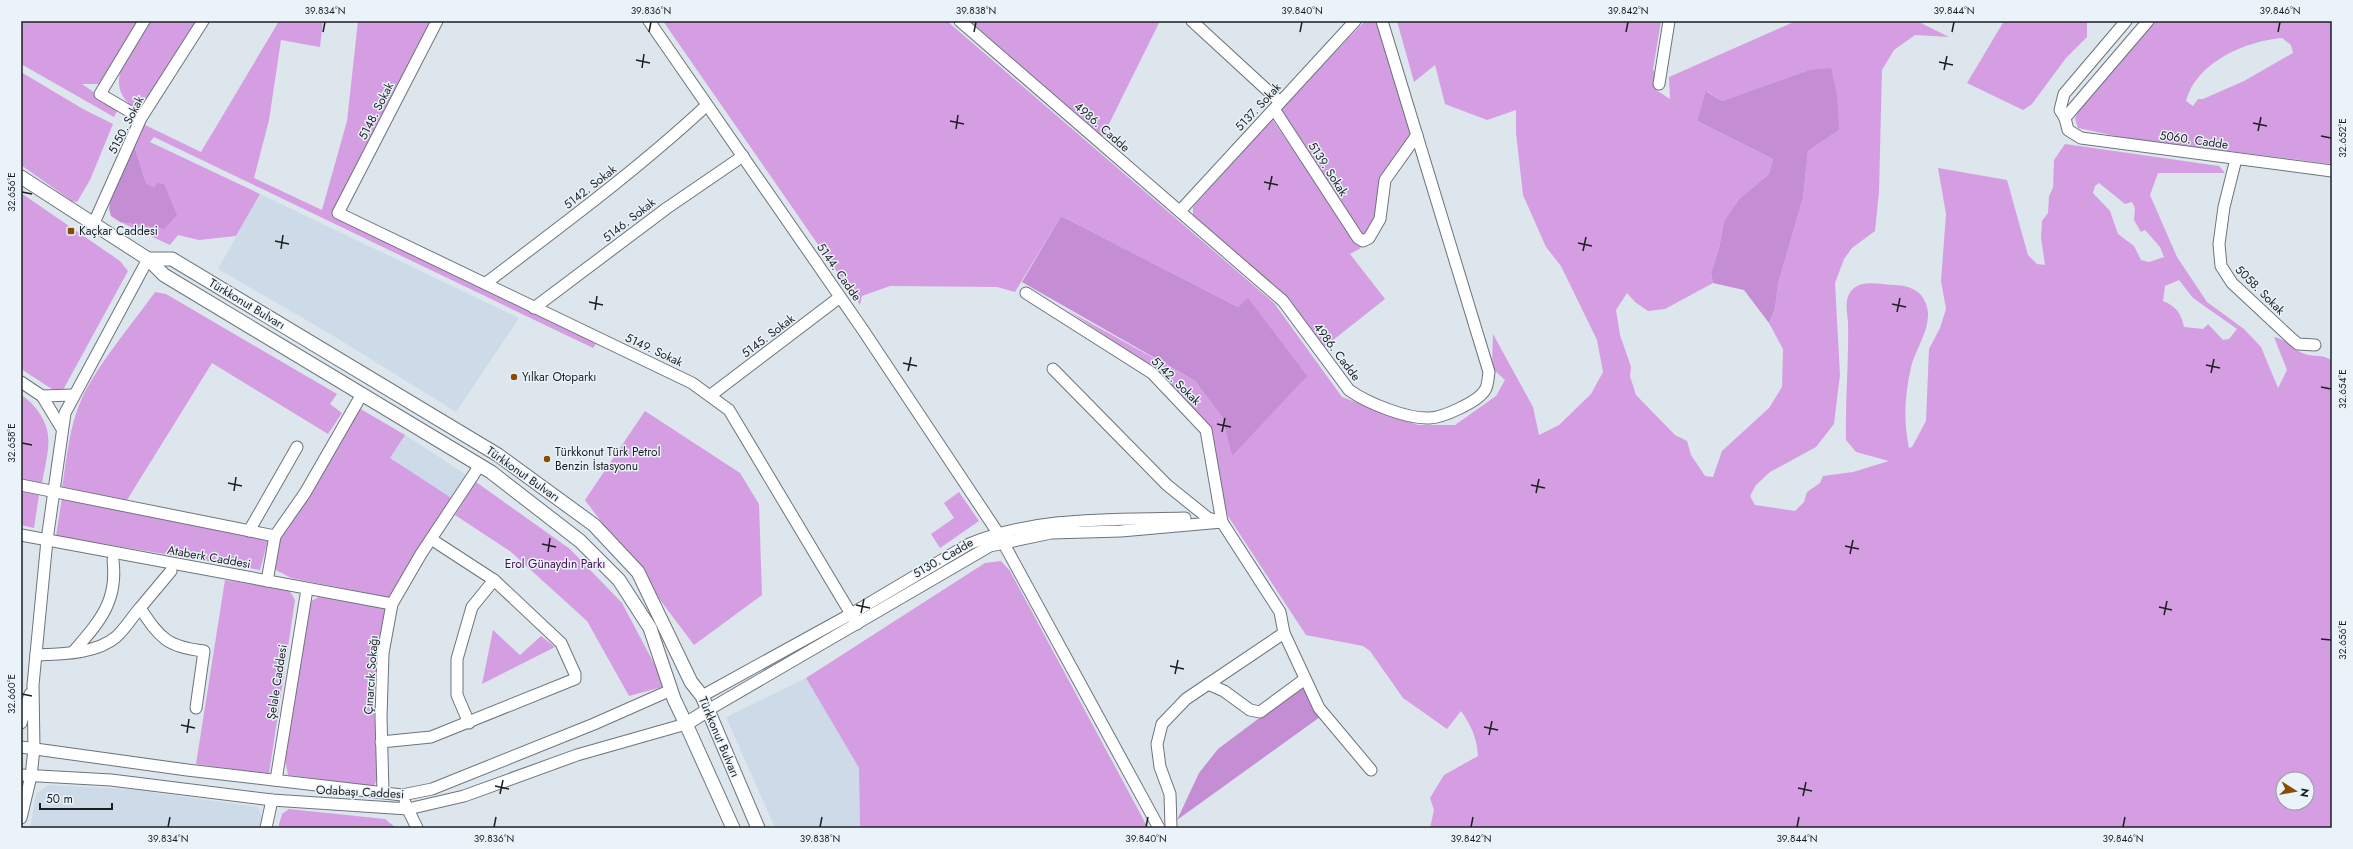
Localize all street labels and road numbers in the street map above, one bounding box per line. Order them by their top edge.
street label: 5137. Sokak [1231,78,1286,135]
street label: 5148. Sokak [354,79,398,143]
street label: 5150. Sokak [104,92,149,157]
street label: 4986. Cadde [1070,98,1134,156]
street label: 5060. Cadde [2159,126,2229,154]
street label: 5139. Sokak [1304,138,1353,200]
street label: 5142. Sokak [560,160,621,213]
street label: 5146. Sokak [599,193,660,246]
street label: 5144. Cadde [812,239,866,305]
street label: 5058. Sokak [2231,261,2289,319]
street label: Türkkonut Bulvarı [205,274,289,334]
street label: 5145. Sokak [738,310,799,362]
street label: 4986. Cadde [1309,319,1365,385]
street label: 5149. Sokak [622,329,687,372]
street label: 5142. Sokak [1147,353,1205,410]
street label: Türkkonut Bulvarı [483,442,563,506]
street label: 5130. Cadde [909,533,977,583]
street label: Ataberk Caddesi [166,541,252,573]
street label: Çınarcık Sokağı [359,635,383,715]
street label: Şelale Caddesi [262,643,292,721]
street label: Türkkonut Bulvarı [694,694,744,780]
street label: Odabaşı Caddesi [316,781,404,803]

